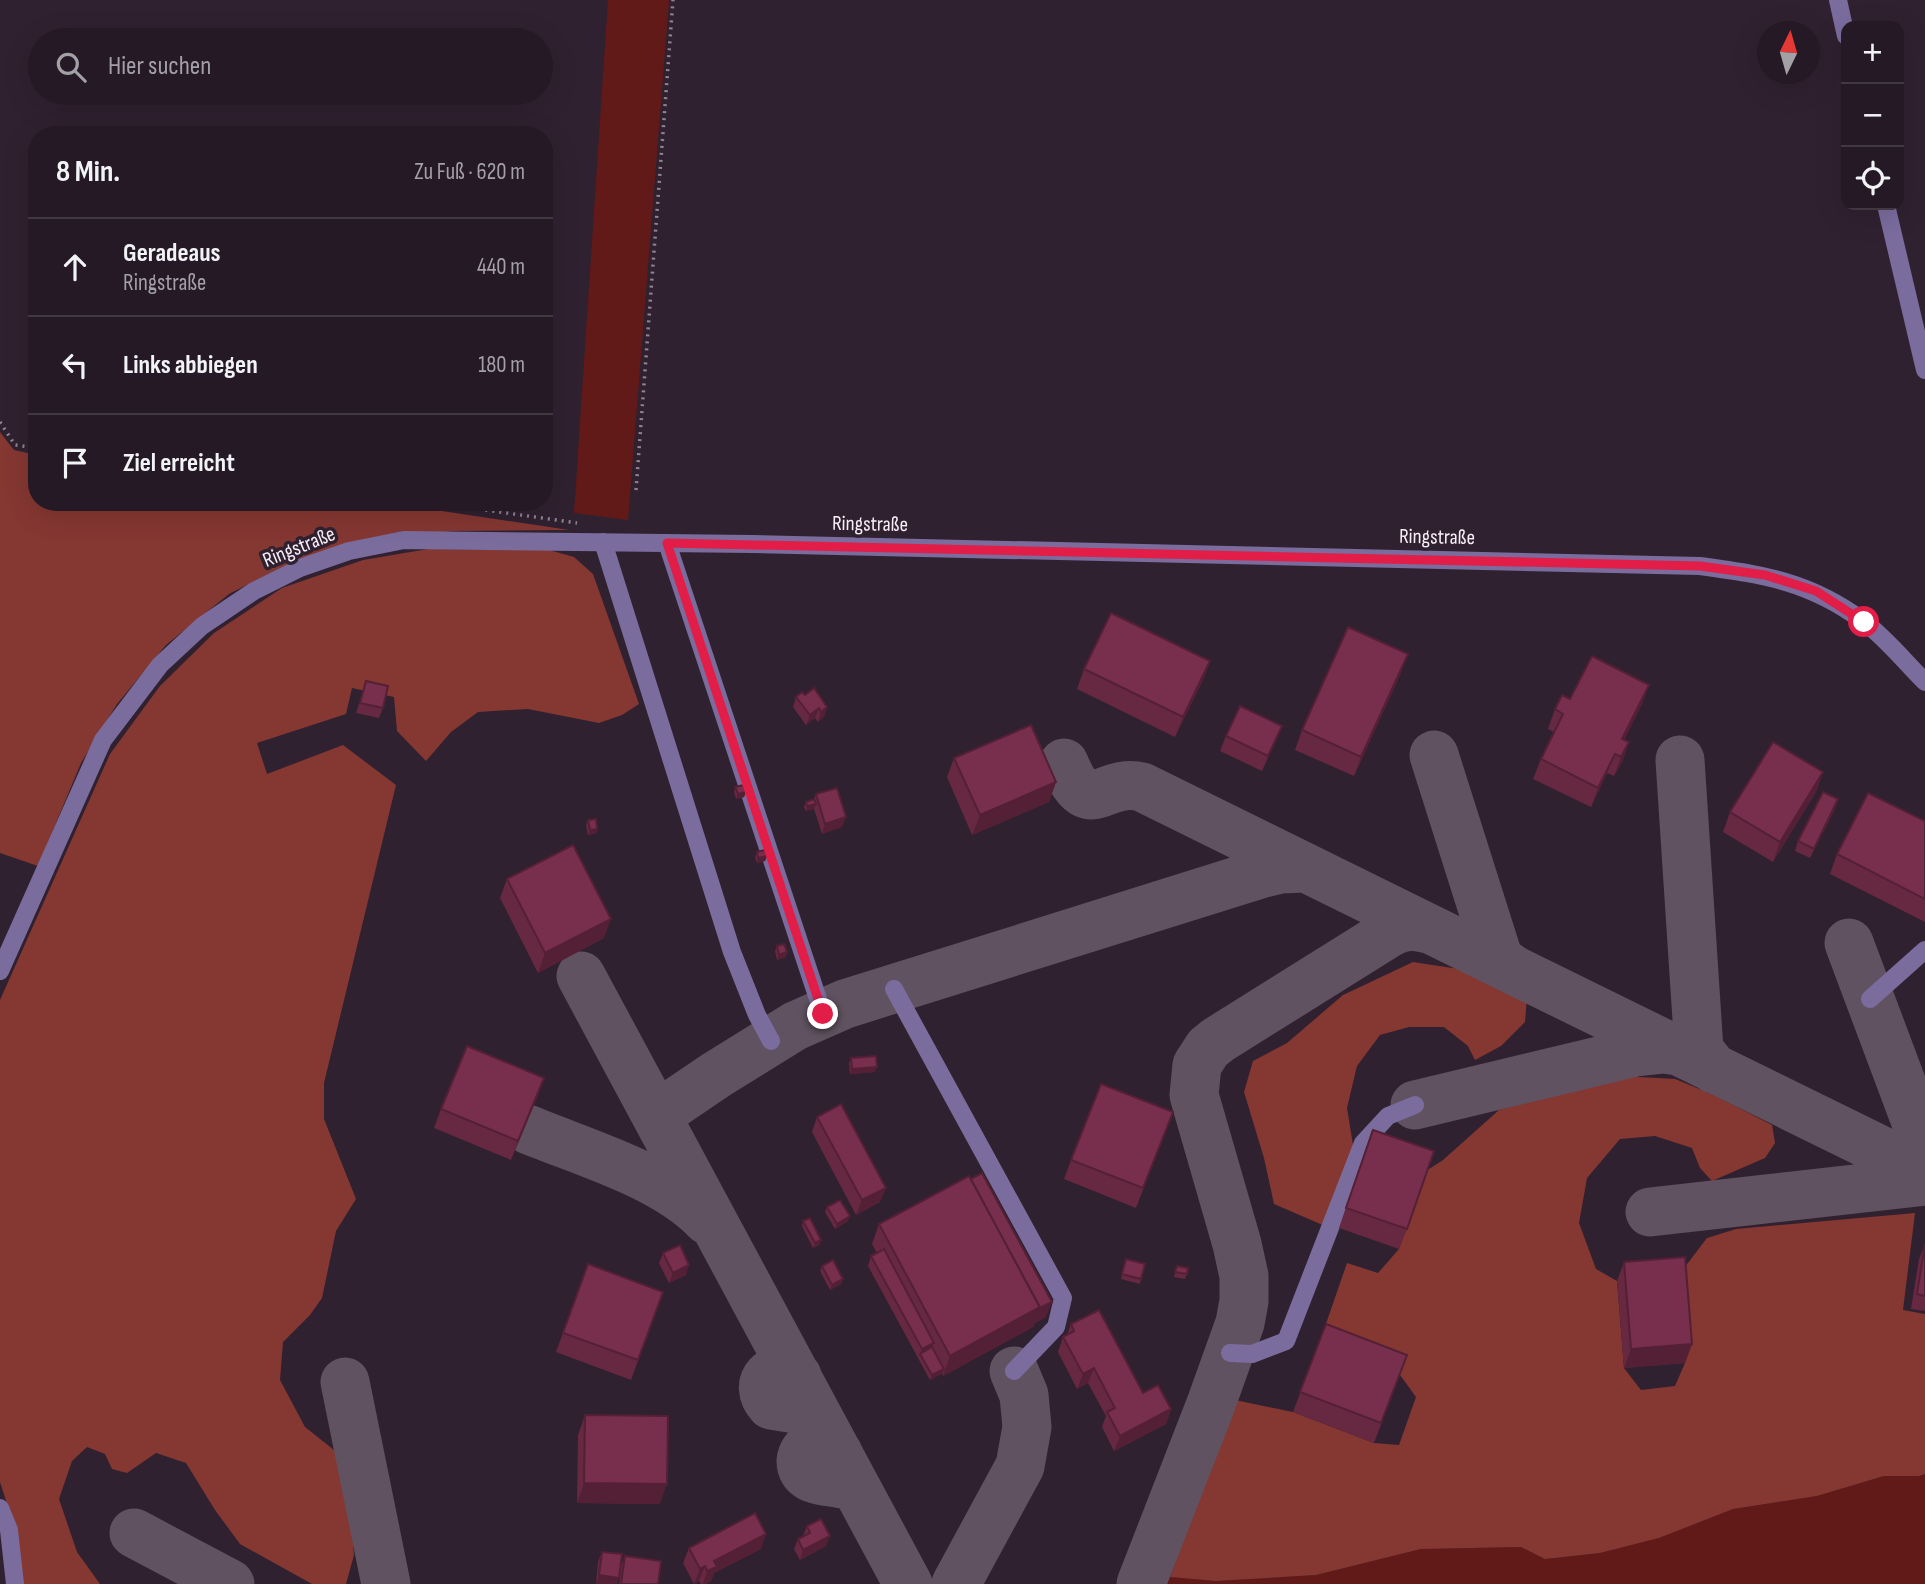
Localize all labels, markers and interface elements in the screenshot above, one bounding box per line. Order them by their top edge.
north arrow [1757,21,1820,84]
map controls [1841,21,1904,210]
button: + [1841,21,1904,84]
search box [28,28,553,105]
icon: search [52,48,90,86]
text: Hier suchen [108,51,211,82]
button: − [1841,84,1904,147]
button: locate [1841,147,1904,210]
text: 8 Min. [56,154,120,190]
text: Zu Fuß · 620 m [414,158,525,186]
text: Geradeaus [123,238,221,269]
icon: ahead [56,248,94,286]
text: 440 m [477,253,525,281]
text: Ringstraße [123,269,206,297]
icon: left [56,346,94,384]
text: Links abbiegen [123,350,258,381]
text: 180 m [478,351,525,379]
icon: arrive [56,444,94,482]
text: Ziel erreicht [123,448,235,479]
street label: Ringstraße [832,511,908,537]
street label: Ringstraße [259,521,339,573]
street label: Ringstraße [1399,524,1475,550]
route start [1848,606,1879,637]
route end [807,998,838,1029]

